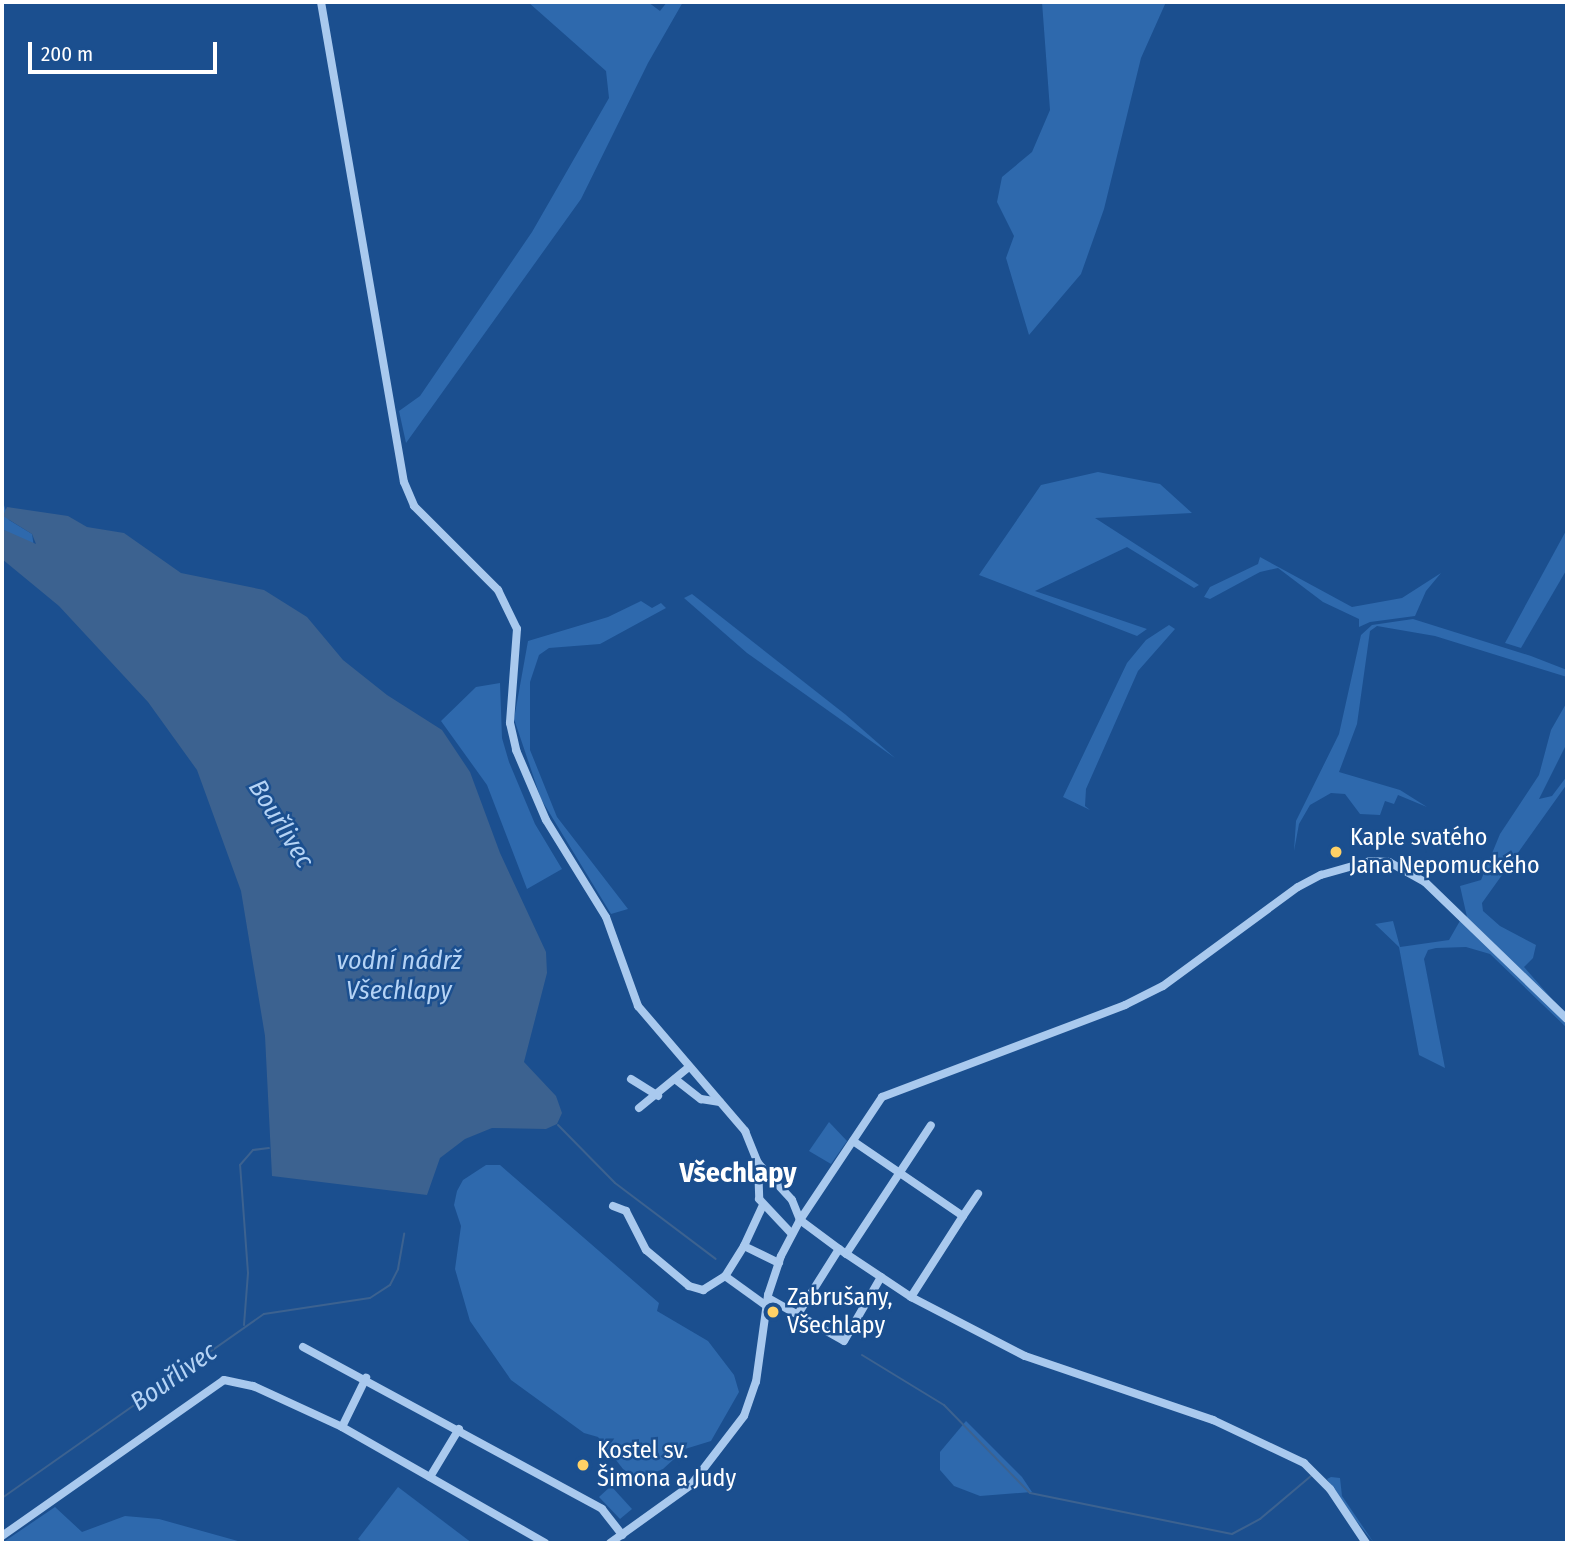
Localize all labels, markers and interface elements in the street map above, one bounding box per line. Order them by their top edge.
scale bar [32,28,220,72]
text: 200 m [41,41,93,67]
water label: Bouřlivec [242,774,320,874]
place label: Kaple svatého Jana Nepomuckého [1350,824,1540,880]
marker: Kaple svatého Jana Nepomuckého [1328,844,1344,860]
water label: vodní nádrž Všechlapy [337,945,461,1006]
district label: Všechlapy [679,1156,797,1190]
place label: Zabrušany, Všechlapy [787,1284,893,1340]
marker: Zabrušany, Všechlapy [765,1304,781,1320]
water label: Bouřlivec [125,1336,223,1418]
place label: Kostel sv. Šimona a Judy [597,1437,736,1493]
marker: Kostel sv. Šimona a Judy [575,1457,591,1473]

